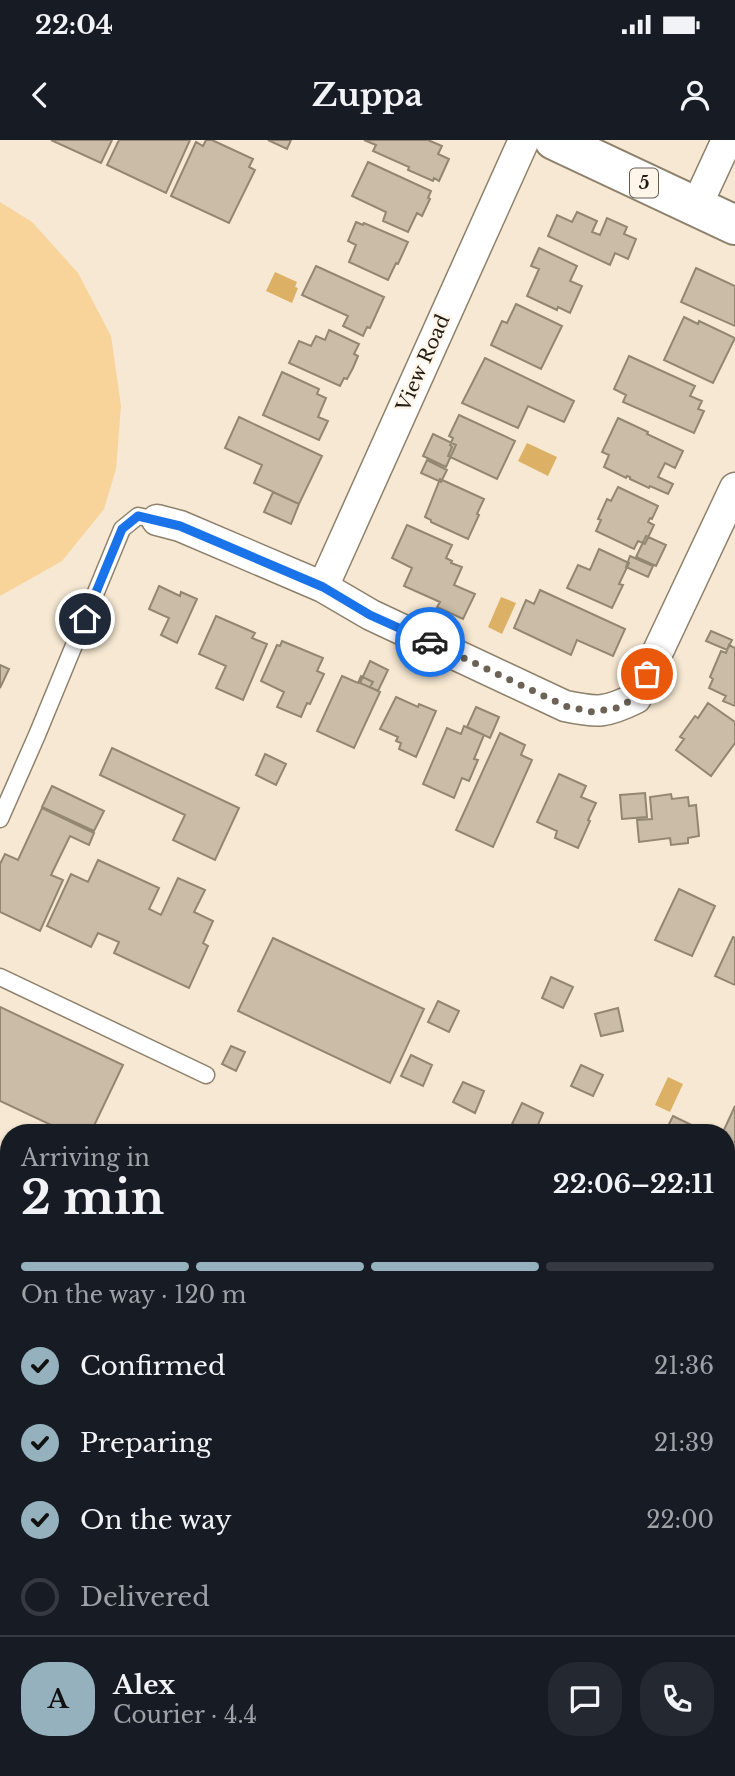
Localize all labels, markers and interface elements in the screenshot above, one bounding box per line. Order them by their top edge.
text: 22:04 [35,9,113,41]
text: Zuppa [312,75,423,115]
icon: back [21,76,59,114]
icon: person [676,76,714,114]
road number: 5 [630,168,658,198]
street label: View Road [391,311,455,416]
pin [55,589,115,649]
icon: home [66,600,104,638]
courier [395,607,465,677]
icon: car [411,623,449,661]
pin [617,644,677,704]
icon: bag [628,655,666,693]
text: Arriving in [21,1144,150,1172]
text: 22:06–22:11 [553,1168,714,1200]
text: 2 min [21,1169,164,1226]
text: On the way · 120 m [21,1281,246,1309]
icon: check [21,1347,59,1385]
text: Confirmed [80,1350,225,1382]
text: 21:36 [654,1352,714,1380]
icon: check [21,1424,59,1462]
text: Preparing [80,1427,212,1459]
text: 21:39 [654,1429,714,1457]
icon: check [21,1501,59,1539]
text: On the way [80,1504,232,1536]
text: 22:00 [646,1506,714,1534]
text: Delivered [80,1581,210,1613]
button: chat [548,1662,622,1736]
button: phone [640,1662,714,1736]
text: Alex [113,1669,175,1701]
text: A [47,1683,69,1715]
text: Courier · 4.4 [113,1701,257,1729]

